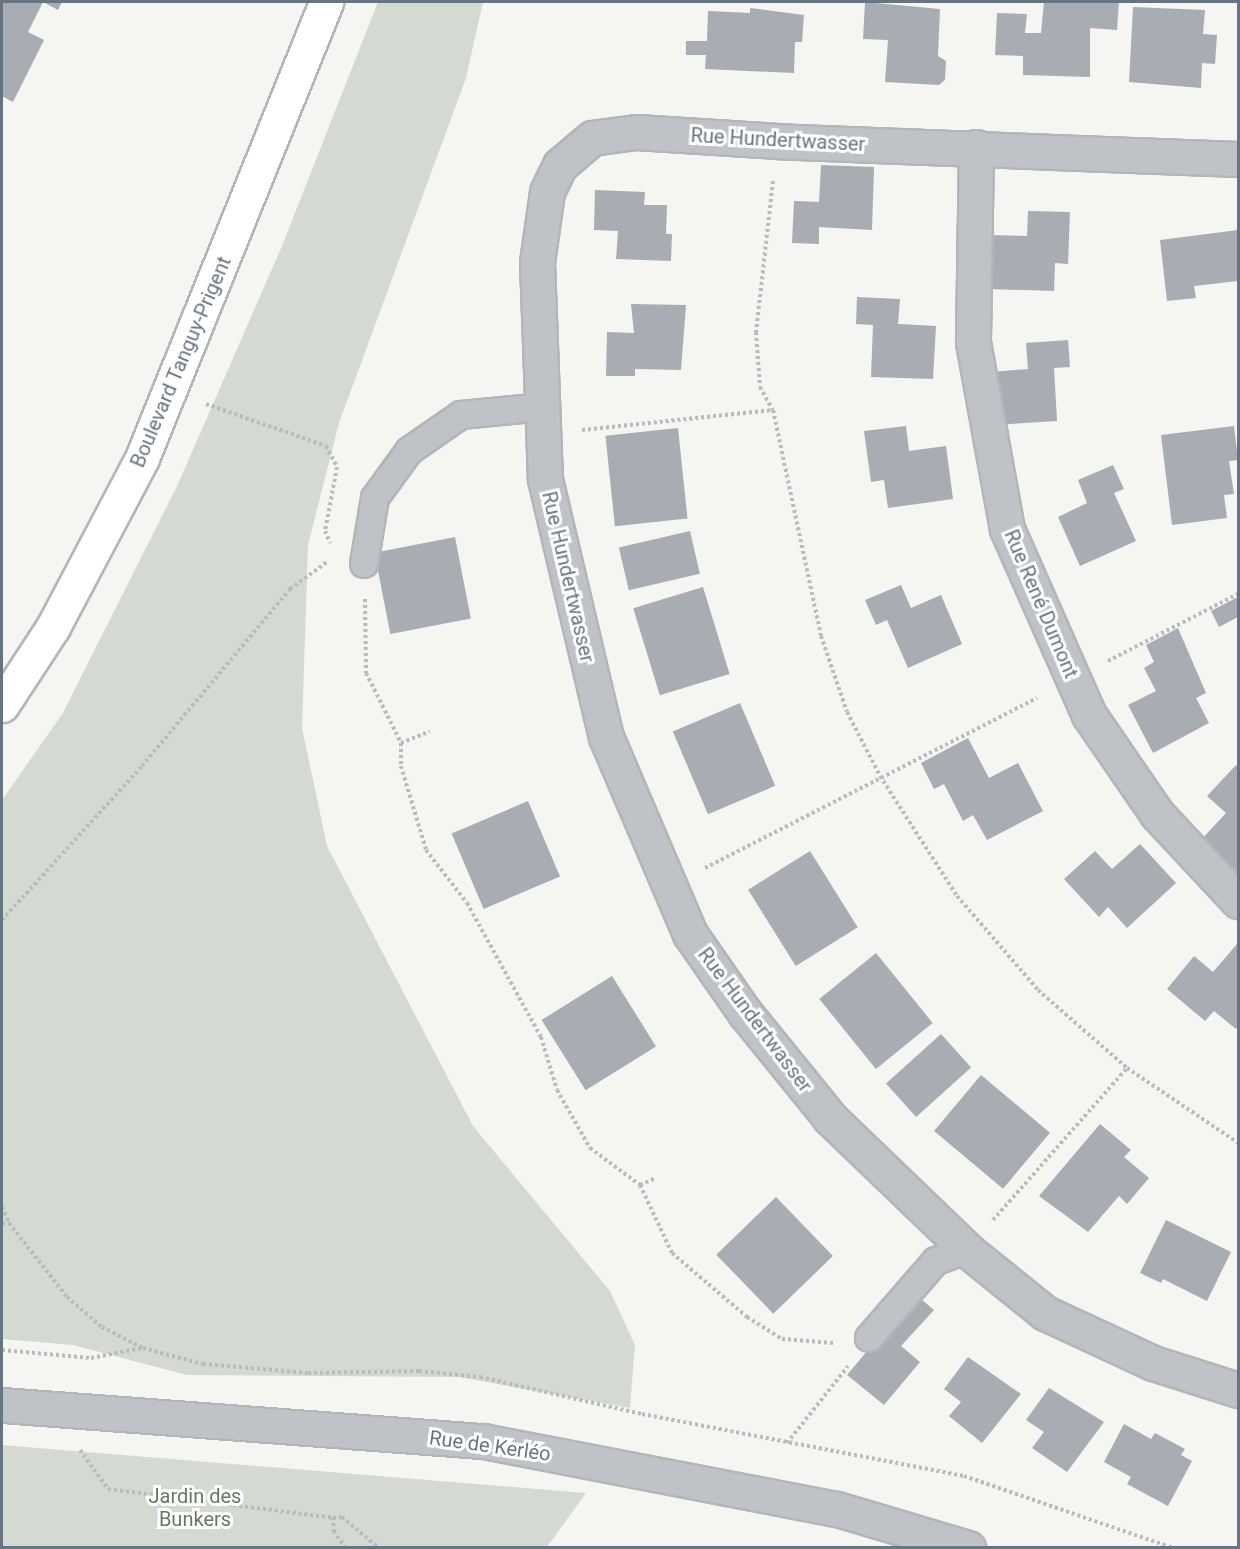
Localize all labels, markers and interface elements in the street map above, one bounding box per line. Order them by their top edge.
street label: Rue Hundertwasser [690,123,866,157]
street label: Boulevard Tanguy-Prigent [126,253,236,471]
street label: Rue Hundertwasser [537,489,599,665]
street label: Rue René Dumont [999,526,1083,682]
street label: Rue Hundertwasser [693,943,817,1097]
street label: Rue de Kerléo [428,1426,552,1466]
park label: Jardin des Bunkers [149,1485,241,1532]

